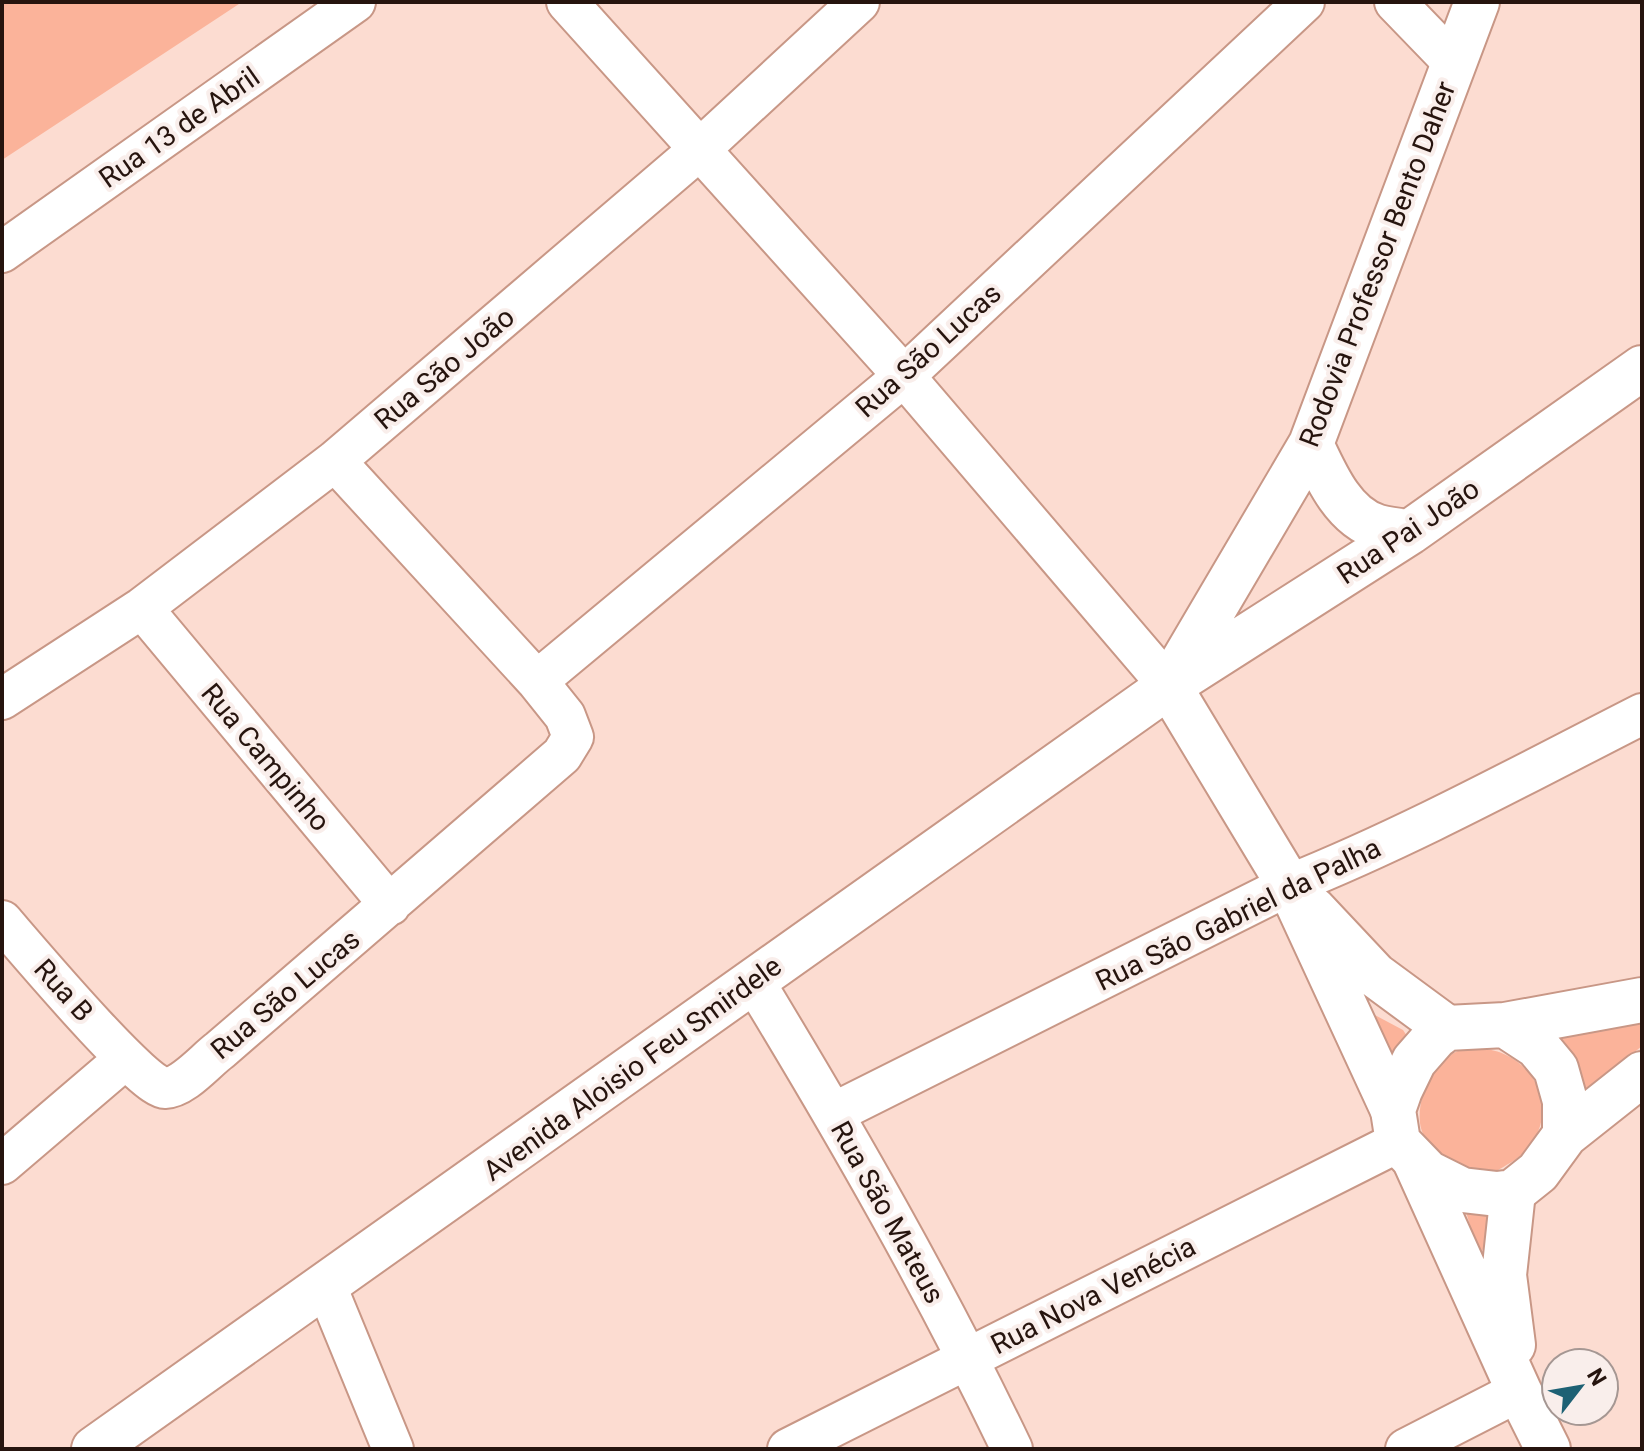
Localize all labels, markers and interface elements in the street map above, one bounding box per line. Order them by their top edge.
street label: Rua 13 de Abril [93,60,266,195]
street label: Rodovia Professor Bento Daher [1292,76,1463,452]
street label: Rua São Lucas [849,277,1008,424]
street label: Rua São João [368,300,521,436]
street label: Rua Pai João [1331,472,1485,591]
street label: Rua Campinho [194,677,337,838]
street label: Rua São Gabriel da Palha [1090,831,1386,998]
street label: Rua São Lucas [204,923,366,1066]
street label: Avenida Aloisio Feu Smirdele [477,949,788,1188]
street label: Rua B [27,952,100,1028]
street label: Rua São Mateus [824,1115,951,1309]
street label: Rua Nova Venécia [985,1230,1201,1361]
north arrow [1540,1347,1620,1427]
text: N [1582,1364,1611,1390]

